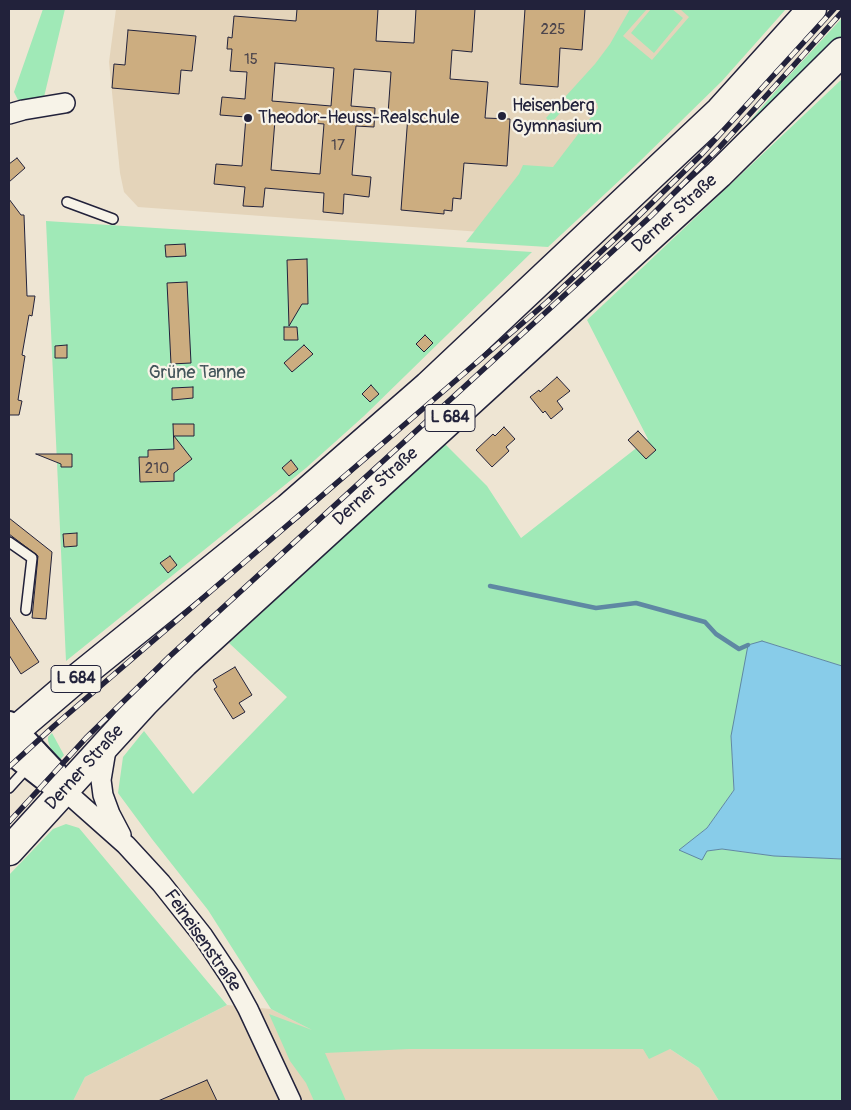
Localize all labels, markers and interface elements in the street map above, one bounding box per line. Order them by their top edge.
house number: 225 [541,21,565,39]
house number: 15 [244,51,258,69]
place label: Heisenberg Gymnasium [512,95,602,138]
place label: Theodor-Heuss-Realschule [258,107,459,129]
marker: Heisenberg Gymnasium [496,110,508,122]
marker: Theodor-Heuss-Realschule [242,112,254,124]
house number: 17 [331,137,345,155]
street label: Derner Straße [628,170,722,258]
park label: Grüne Tanne [149,362,245,384]
road number: L 684 [425,404,475,432]
street label: Derner Straße [329,443,423,531]
house number: 210 [145,460,169,478]
road number: L 684 [51,666,101,692]
street label: Derner Straße [41,721,129,815]
street label: Feineisenstraße [159,886,245,996]

